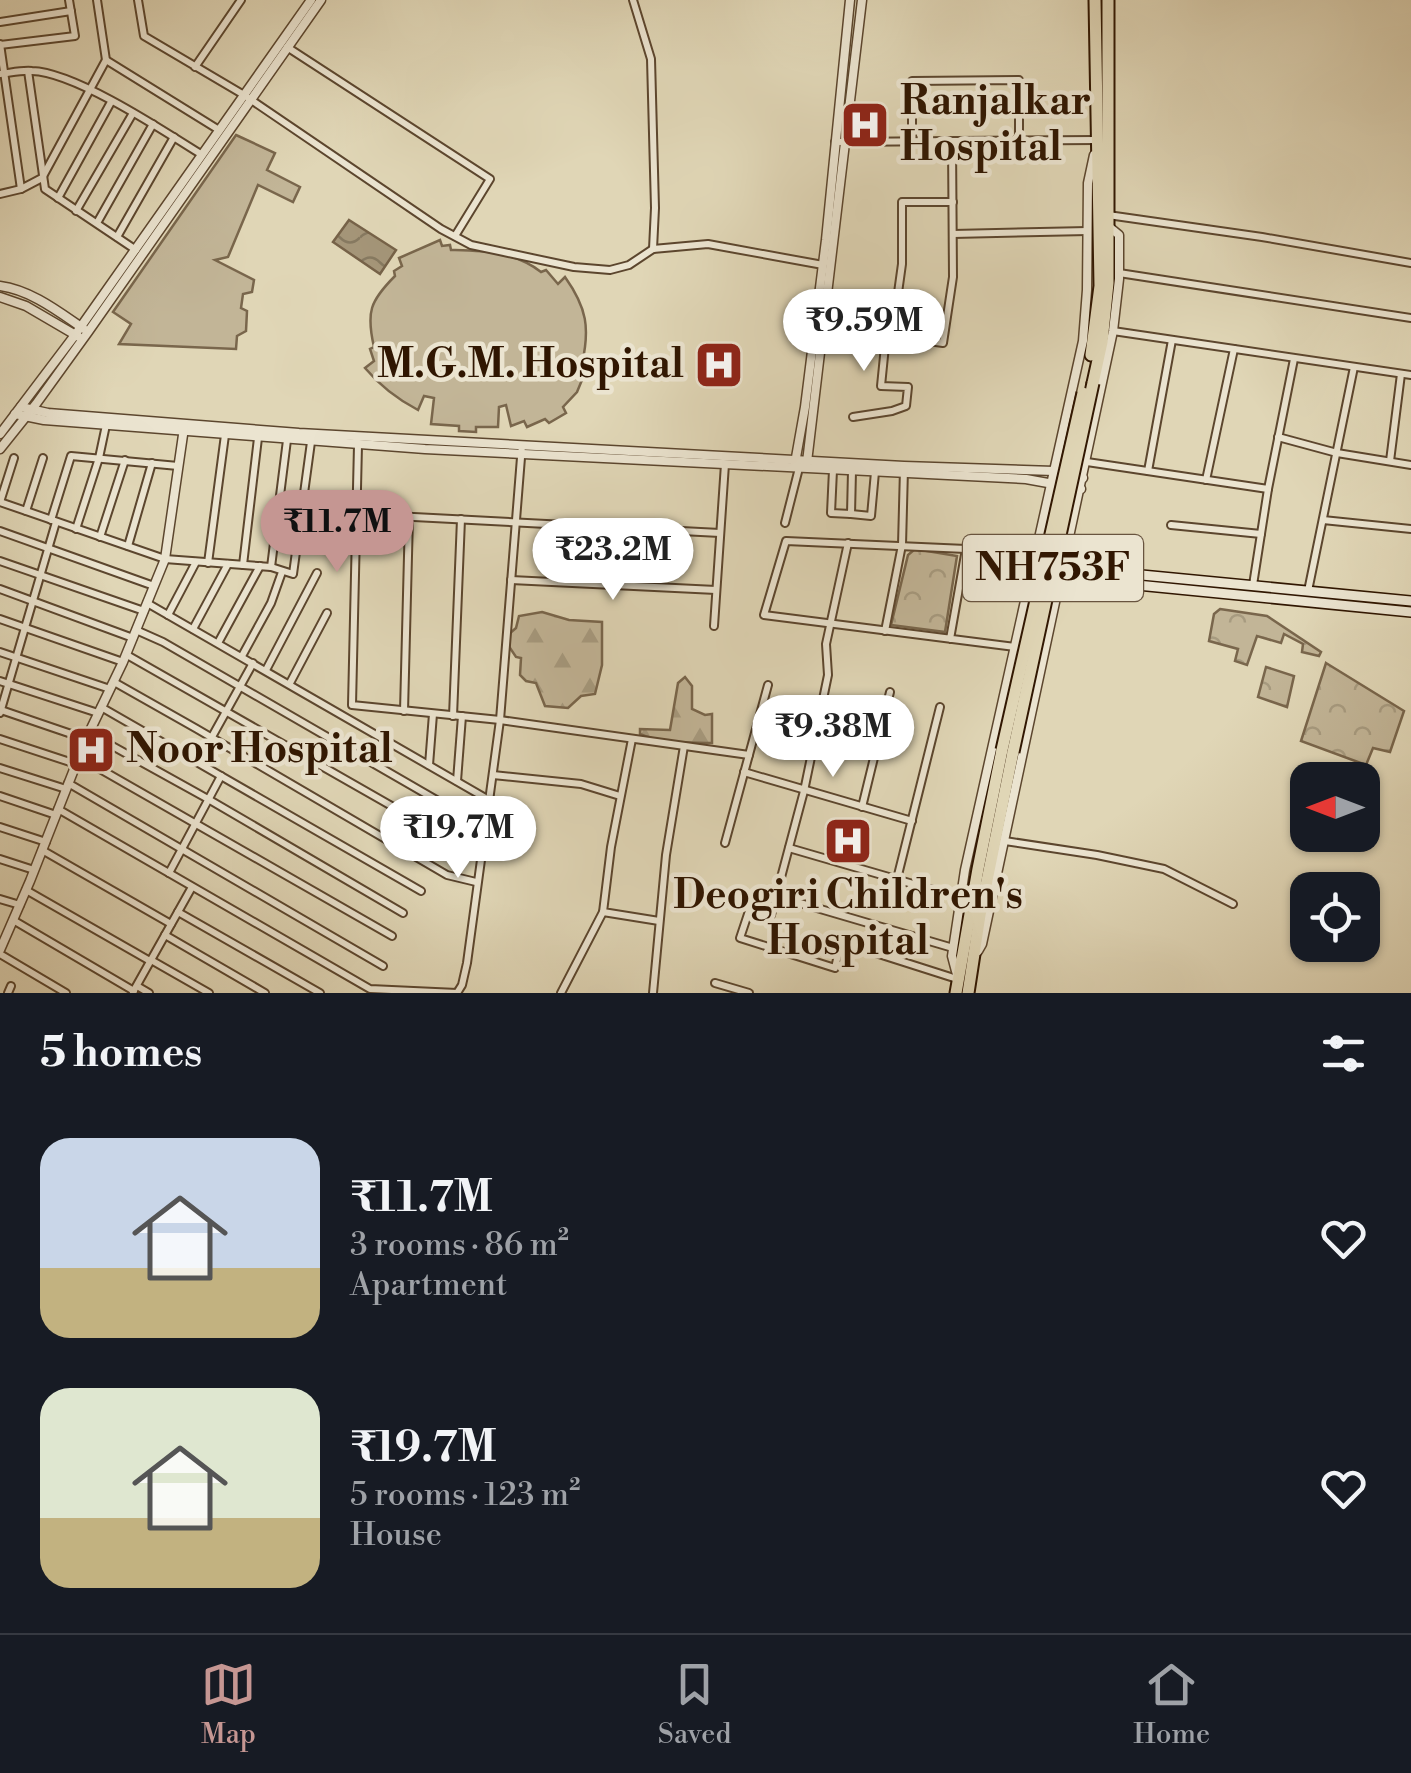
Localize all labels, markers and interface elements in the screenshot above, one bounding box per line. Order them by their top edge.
place label: Ranjalkar Hospital [900,77,1091,173]
hospital icon: Ranjalkar Hospital [839,99,891,151]
pin: ₹9.59M [783,289,945,374]
text: ₹9.59M [805,301,923,341]
hospital icon: M.G.M. Hospital [693,339,745,391]
place label: M.G.M. Hospital [377,340,684,390]
pin: ₹11.7M [256,490,418,575]
text: ₹11.7M [283,502,391,542]
pin: ₹23.2M [532,518,694,603]
text: ₹23.2M [554,530,672,570]
road number: NH753F [963,535,1143,601]
pin: ₹9.38M [752,695,914,780]
text: ₹9.38M [774,707,892,747]
hospital icon: Noor Hospital [65,724,117,776]
place label: Noor Hospital [126,725,393,775]
north arrow [1290,762,1380,852]
map controls [1290,762,1380,962]
pin: ₹19.7M [377,796,539,881]
text: ₹19.7M [402,808,514,848]
hospital icon: Deogiri Children's Hospital [822,815,874,867]
place label: Deogiri Children's Hospital [673,871,1023,967]
button: locate [1290,872,1380,962]
icon: filters [1316,1026,1371,1081]
text: 5 homes [40,1027,202,1080]
text: ₹11.7M [350,1172,493,1225]
icon: home [120,1178,240,1298]
icon: heart [1316,1211,1371,1266]
text: 3 rooms · 86 m² [350,1225,569,1265]
text: Apartment [350,1265,507,1305]
text: ₹19.7M [350,1422,497,1475]
icon: home [120,1428,240,1548]
icon: heart [1316,1461,1371,1516]
text: 5 rooms · 123 m² [350,1475,580,1515]
text: House [350,1515,442,1555]
tab: Map [201,1657,256,1752]
tab: Saved [658,1657,731,1752]
tab: Home [1133,1657,1210,1752]

